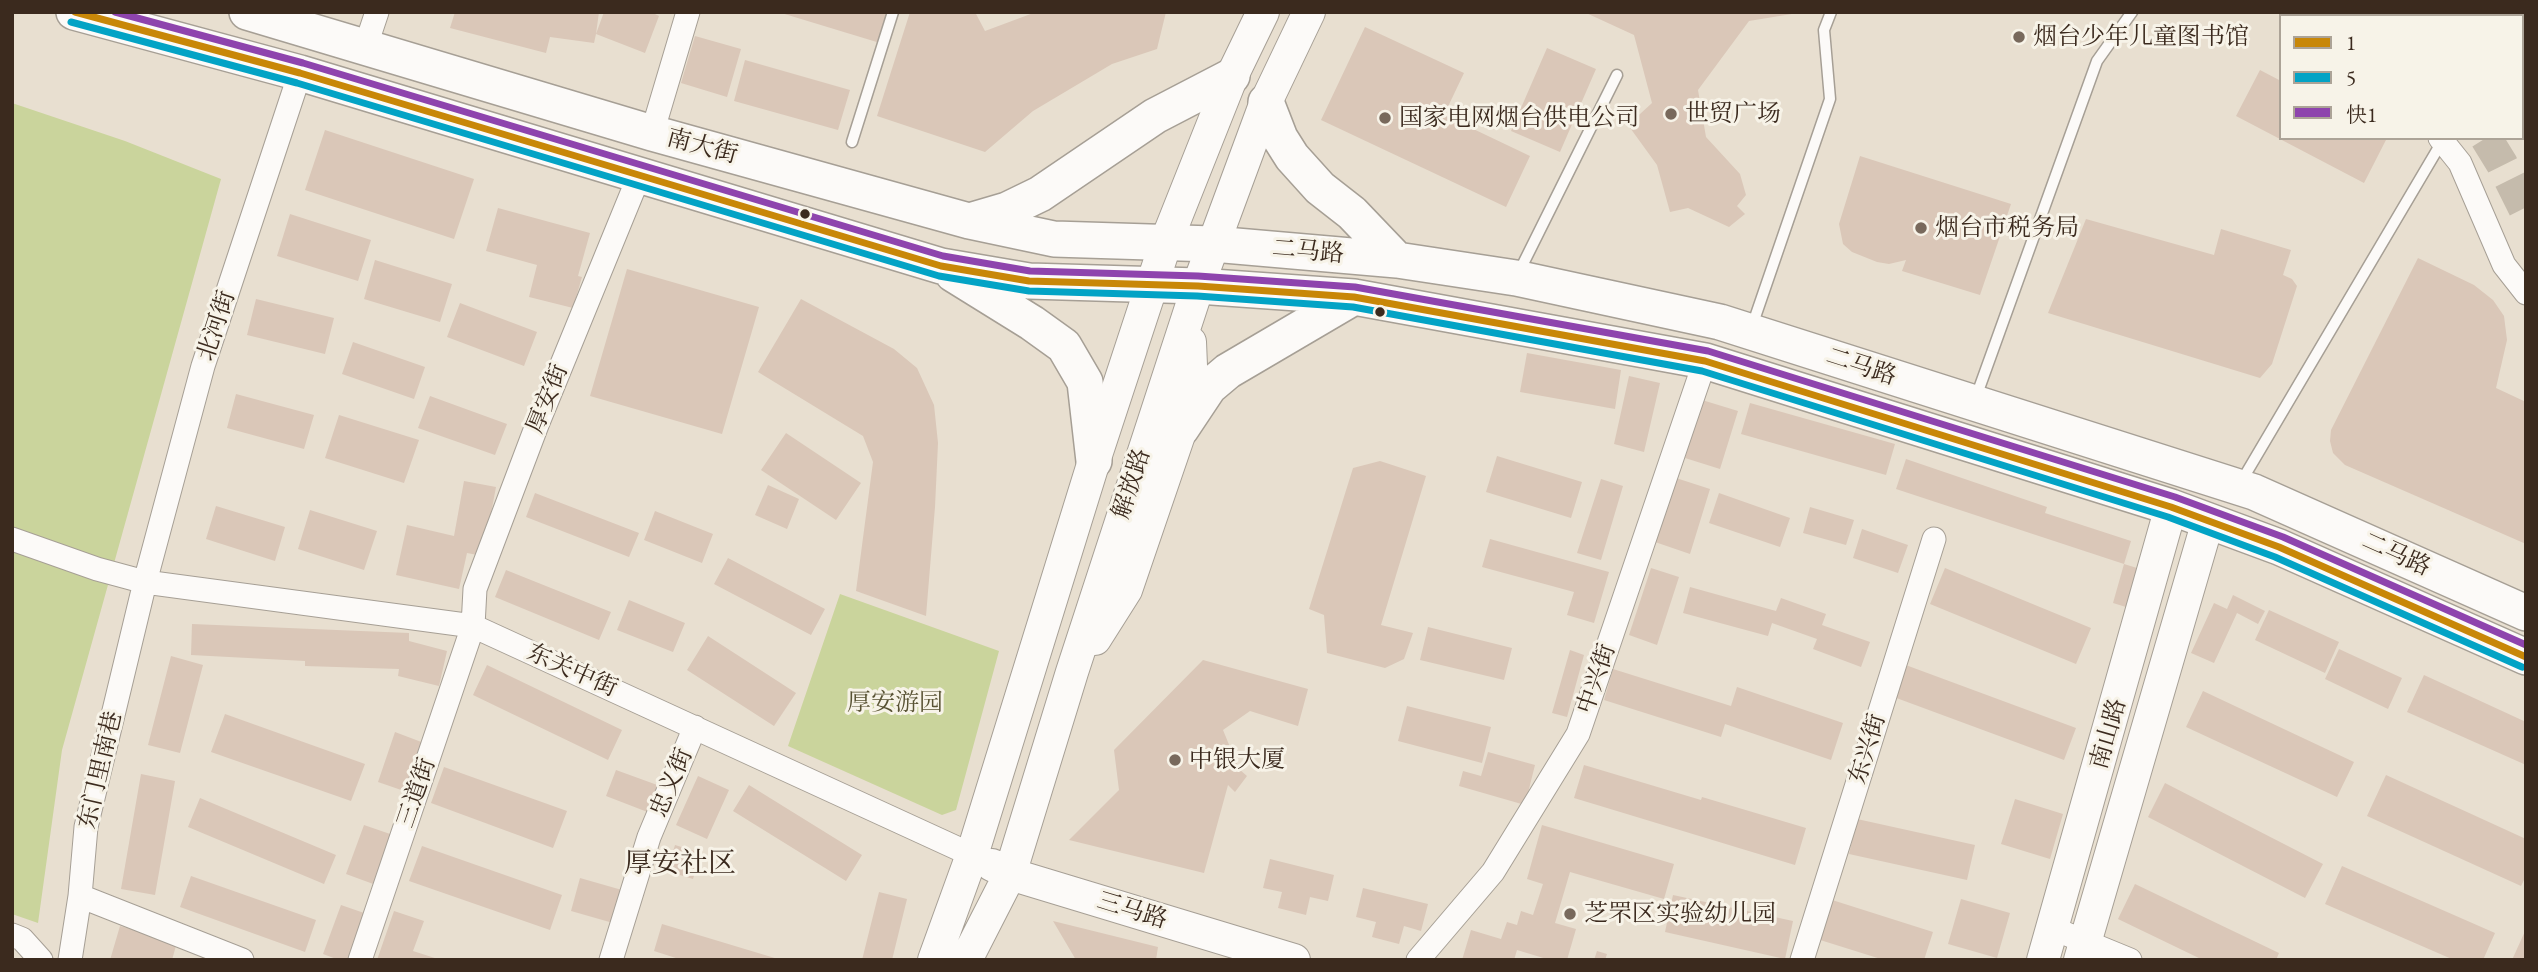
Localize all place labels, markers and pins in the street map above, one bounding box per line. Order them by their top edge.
place label: 烟台少年儿童图书馆 [2033,23,2249,51]
marker: 烟台少年儿童图书馆 [2011,29,2027,45]
place label: 世贸广场 [1685,100,1781,128]
place label: 国家电网烟台供电公司 [1399,104,1639,132]
marker: 世贸广场 [1663,106,1679,122]
marker: 国家电网烟台供电公司 [1377,110,1393,126]
unlabelled marker [798,207,812,221]
place label: 烟台市税务局 [1935,214,2079,242]
marker: 烟台市税务局 [1913,220,1929,236]
unlabelled marker [1373,305,1387,319]
place label: 中银大厦 [1189,746,1285,774]
marker: 中银大厦 [1167,752,1183,768]
place label: 芝罘区实验幼儿园 [1584,900,1776,928]
marker: 芝罘区实验幼儿园 [1562,906,1578,922]

